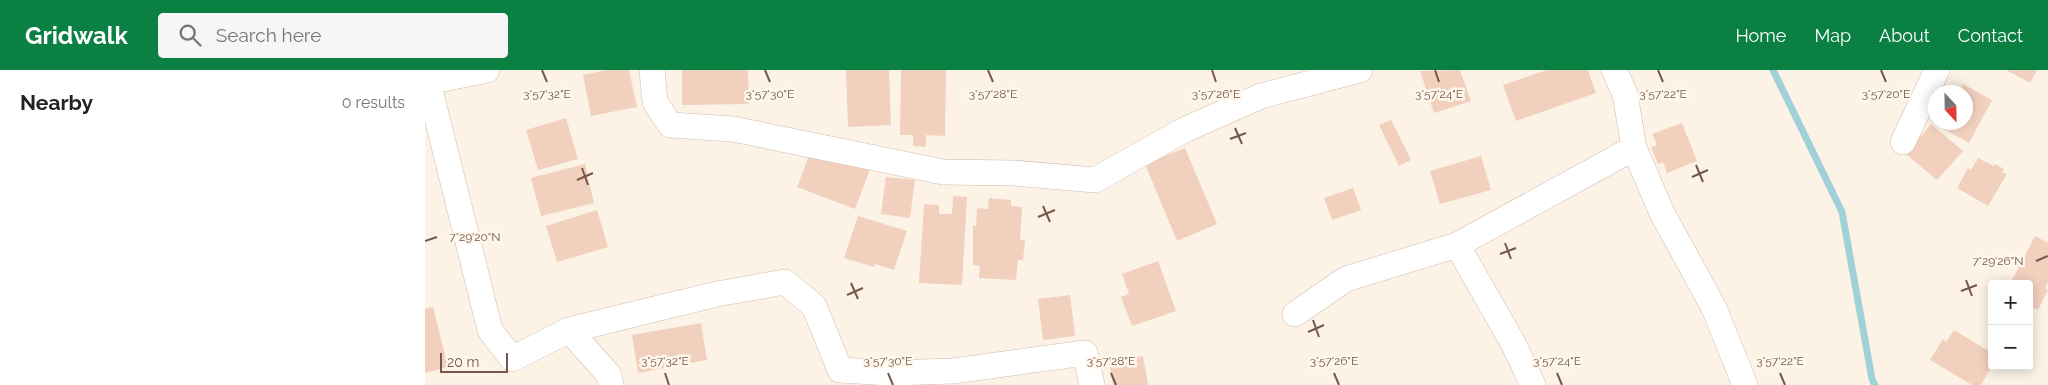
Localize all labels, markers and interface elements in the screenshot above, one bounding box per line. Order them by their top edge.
search box [158,13,508,58]
text: Gridwalk [25,21,128,50]
icon: search [176,21,204,49]
text: Search here [216,24,321,46]
text: Home [1735,25,1786,46]
text: Map [1814,25,1851,46]
text: About [1879,25,1930,46]
text: Contact [1958,25,2023,46]
north arrow [1928,85,1973,130]
text: 3°57'32"E [523,87,571,101]
text: 3°57'30"E [746,87,794,101]
text: 3°57'28"E [969,87,1017,101]
text: 3°57'26"E [1192,87,1240,101]
text: 3°57'24"E [1415,87,1463,101]
text: 3°57'22"E [1639,87,1687,101]
text: 3°57'20"E [1862,87,1910,101]
text: Nearby [20,90,93,115]
text: 0 results [342,93,405,112]
text: 7°29'20"N [449,230,501,244]
text: 7°29'26"N [1972,254,2024,268]
map controls [1988,280,2033,370]
button: + [1988,280,2033,325]
button: − [1988,325,2033,370]
scale bar [440,350,507,373]
text: 20 m [447,354,479,370]
text: 3°57'32"E [641,354,689,368]
text: 3°57'30"E [864,354,912,368]
text: 3°57'28"E [1087,354,1135,368]
text: 3°57'26"E [1310,354,1358,368]
text: 3°57'24"E [1533,354,1581,368]
text: 3°57'22"E [1756,354,1804,368]

